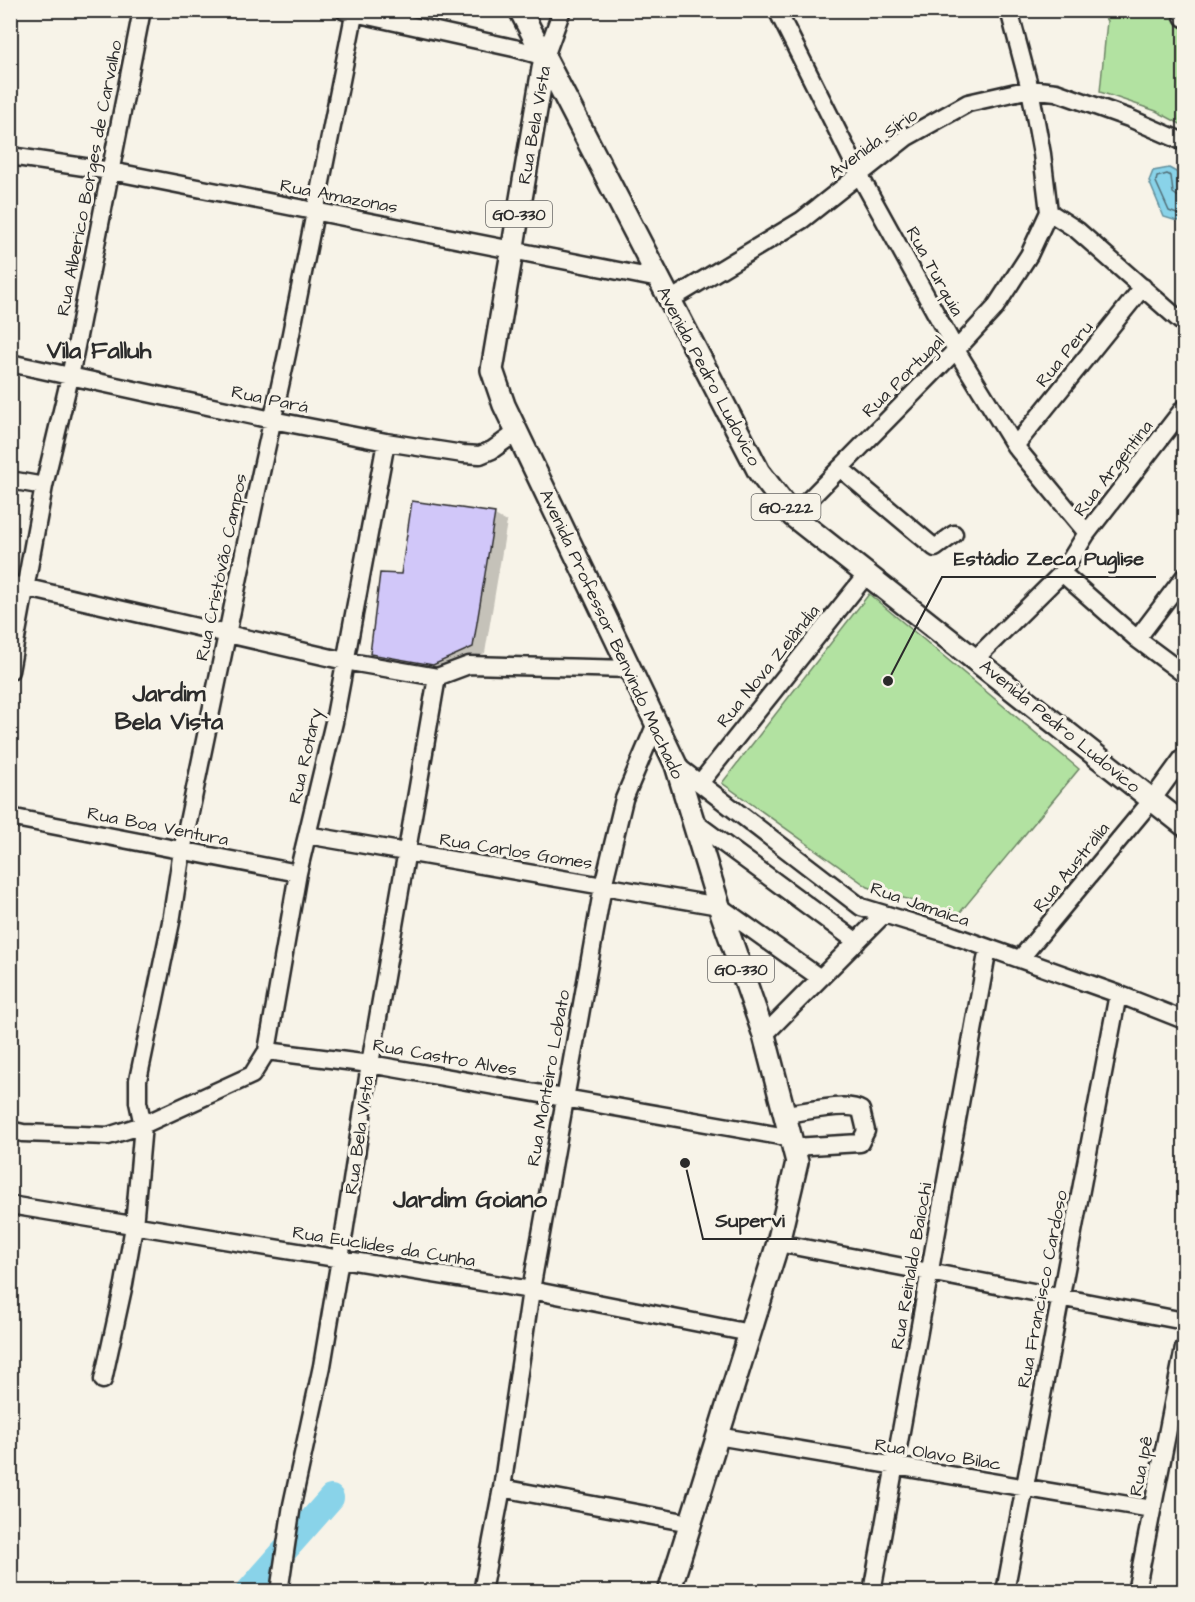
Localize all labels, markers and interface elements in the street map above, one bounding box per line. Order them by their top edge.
street label: Rua Alberico Borges de Carvalho [50,38,129,318]
street label: Rua Bela Vista [512,64,557,186]
street label: Avenida Sírio [823,102,923,184]
street label: Rua Amazonas [278,173,400,220]
road number: GO-330 [486,201,552,227]
street label: Rua Turquia [900,222,969,321]
street label: Avenida Pedro Ludovico [651,282,767,470]
street label: Rua Peru [1030,316,1099,393]
street label: Rua Portugal [856,329,951,424]
district label: Vila Falluh [46,334,152,368]
street label: Rua Pará [229,379,311,420]
street label: Rua Argentina [1068,415,1160,522]
street label: Rua Cristóvão Campos [189,471,254,663]
street label: Avenida Professor Benvindo Machado [533,485,690,783]
road number: GO-222 [752,494,820,520]
callout: Estádio Zeca Puglise [942,539,1156,577]
text: Estádio Zeca Puglise [954,545,1144,574]
street label: Rua Nova Zelândia [711,600,826,733]
street label: Avenida Pedro Ludovico [974,654,1145,799]
district label: Jardim Bela Vista [115,677,224,739]
street label: Rua Rotary [282,706,330,807]
street label: Rua Boa Ventura [85,801,231,852]
street label: Rua Austrália [1027,817,1115,918]
street label: Rua Carlos Gomes [438,827,594,876]
street label: Rua Jamaica [867,876,973,933]
road number: GO-330 [708,956,774,982]
street label: Rua Monteiro Lobato [521,988,576,1168]
street label: Rua Castro Alves [371,1032,519,1083]
street label: Rua Bela Vista [339,1074,380,1196]
street label: Rua Reinaldo Baiochi [885,1180,939,1351]
district label: Jardim Goiano [392,1183,547,1217]
street label: Rua Francisco Cardoso [1011,1188,1074,1390]
callout: Supervi [703,1201,797,1239]
text: Supervi [714,1207,786,1235]
street label: Rua Euclides da Cunha [291,1220,477,1273]
street label: Rua Olavo Bilac [873,1432,1003,1477]
street label: Rua Ipê [1123,1434,1160,1498]

